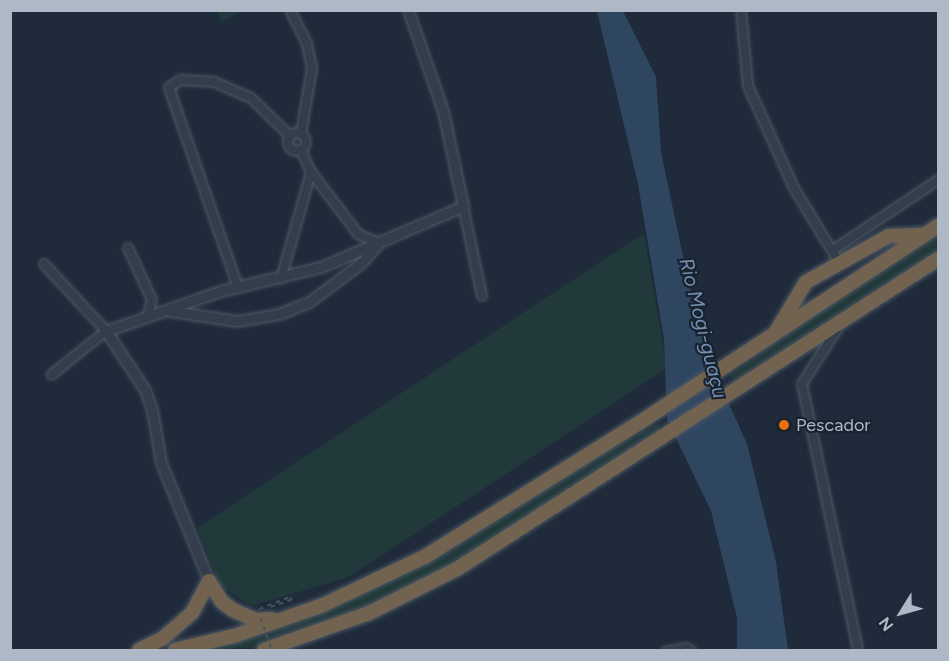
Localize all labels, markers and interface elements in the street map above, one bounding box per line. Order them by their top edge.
water label: Rio Mogi-guaçu [674,255,732,401]
place label: Pescador [796,414,870,436]
marker: Pescador [777,418,791,432]
north arrow [871,583,931,643]
text: N [875,613,898,635]

